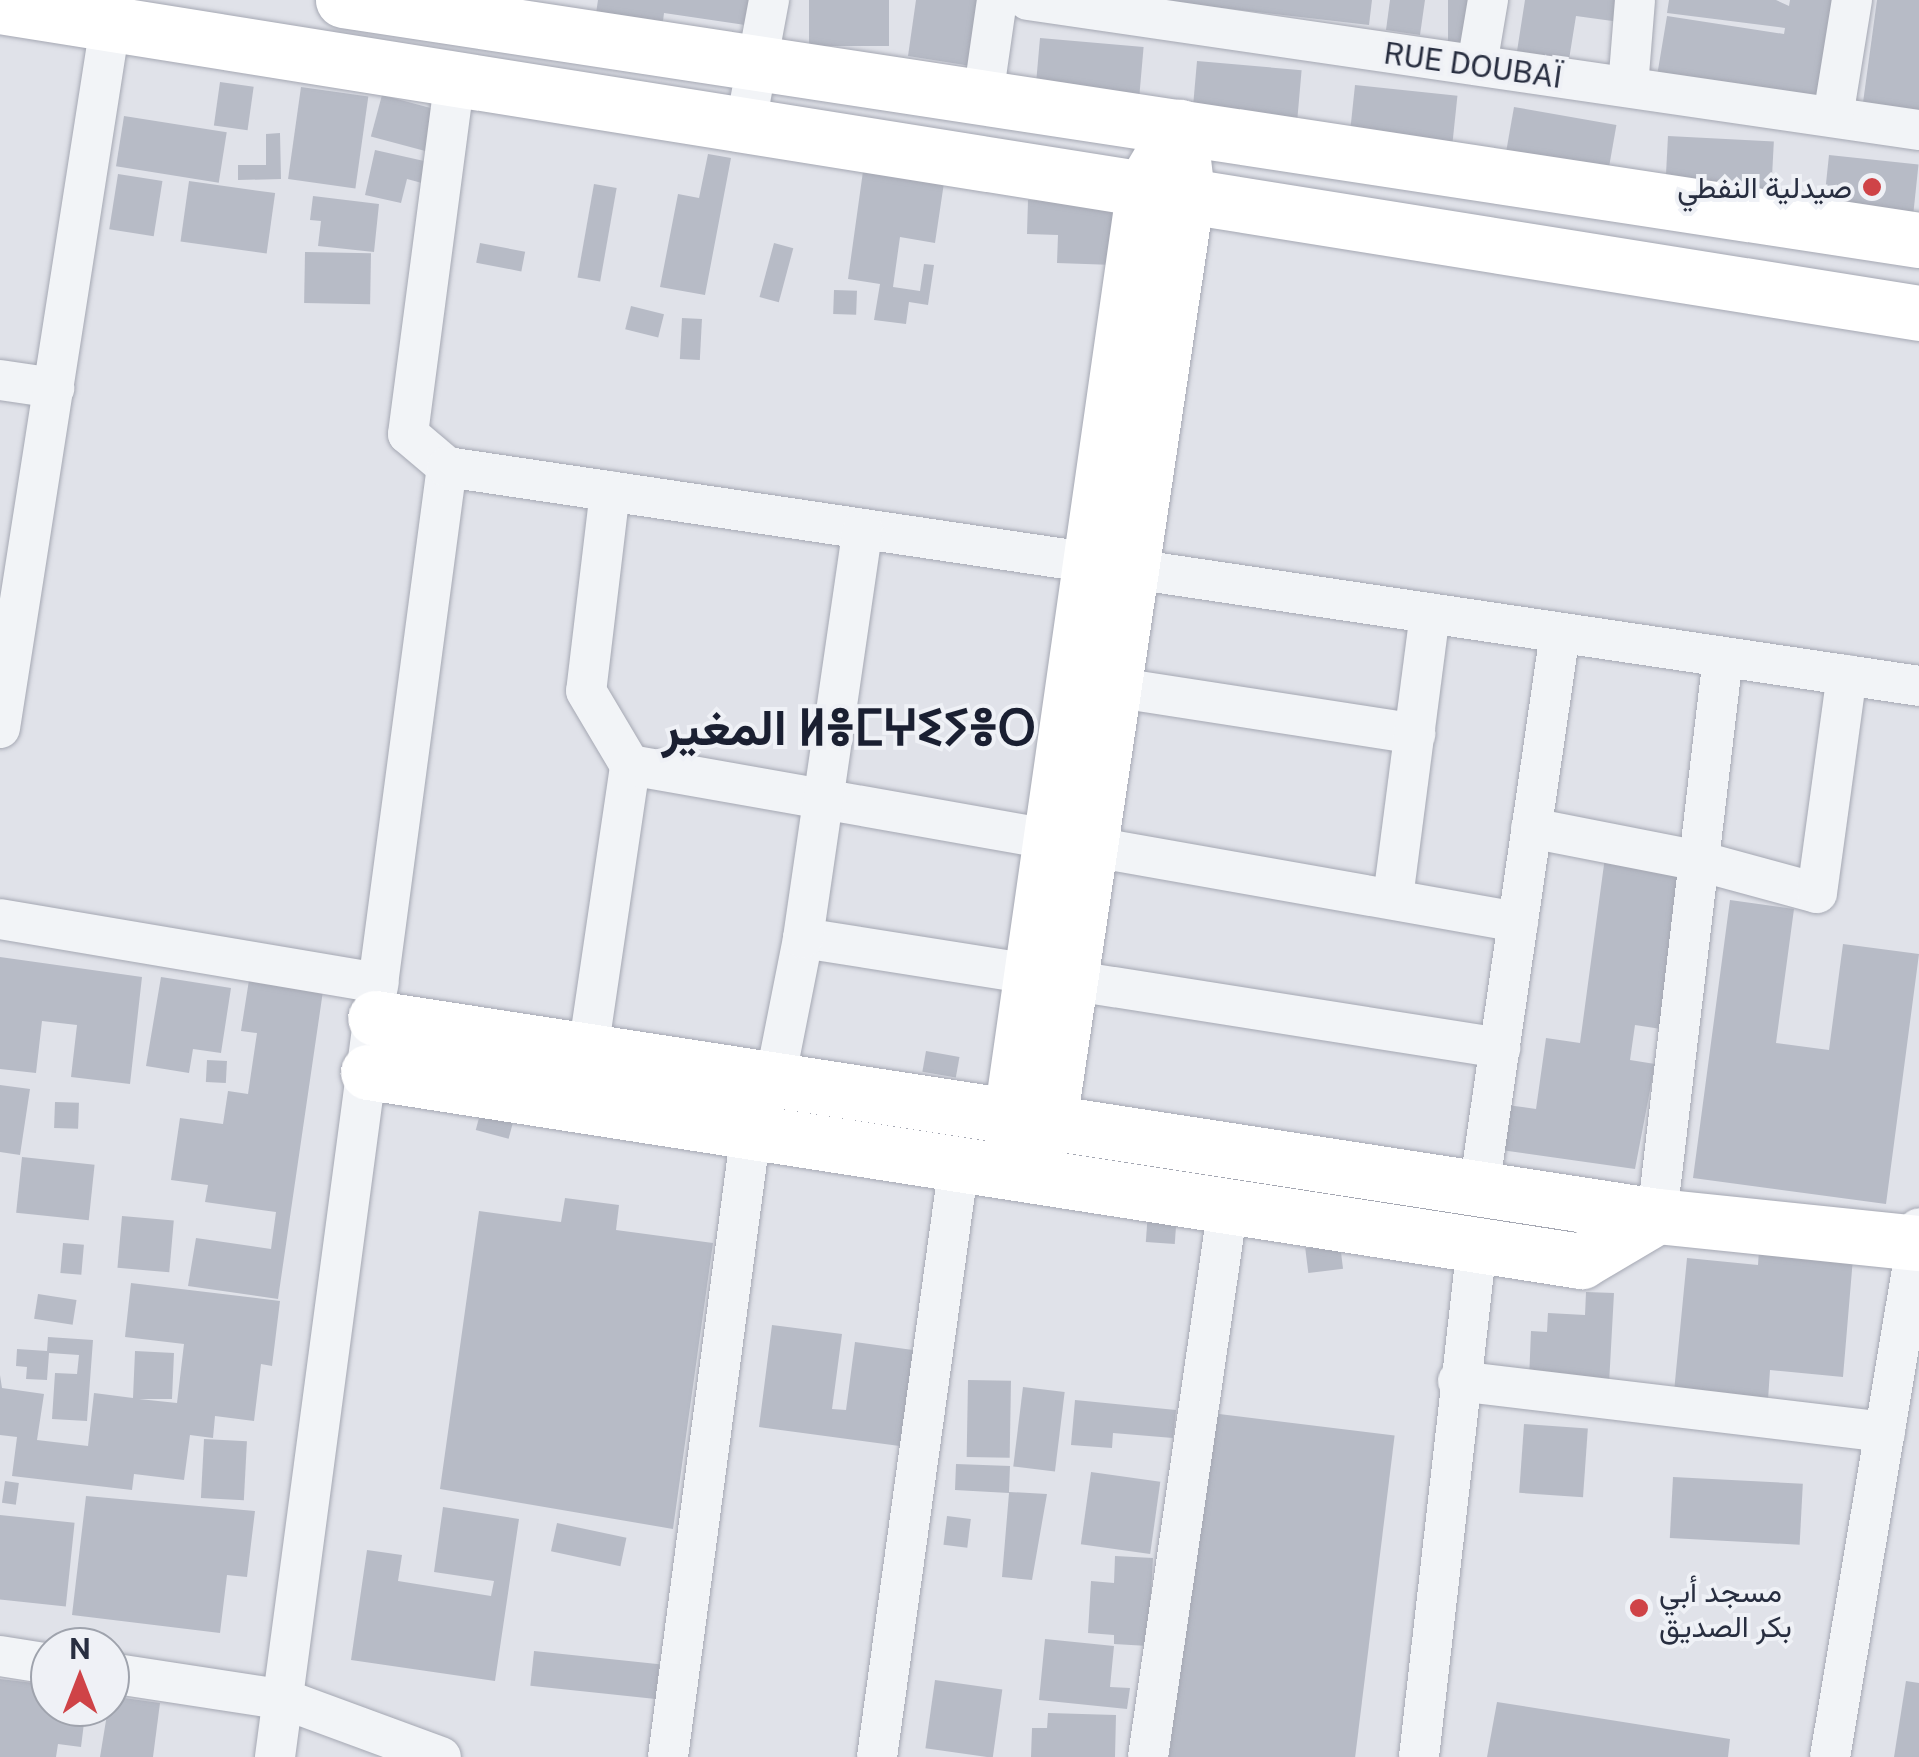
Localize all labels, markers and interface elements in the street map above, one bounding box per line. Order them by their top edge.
street label: RUE DOUBAÏ [1381,35,1565,95]
place label: صيدلية النفطي [1677,169,1852,205]
marker: صيدلية النفطي [1861,176,1883,198]
district label: المغير ⵍⴻⵎⵖⵉⵢⴻⵔ [662,697,1036,757]
place label: مسجد أبي بكر الصديق [1659,1573,1792,1644]
marker: مسجد أبي بكر الصديق [1628,1597,1650,1619]
north arrow [30,1627,130,1727]
text: N [69,1632,91,1665]

